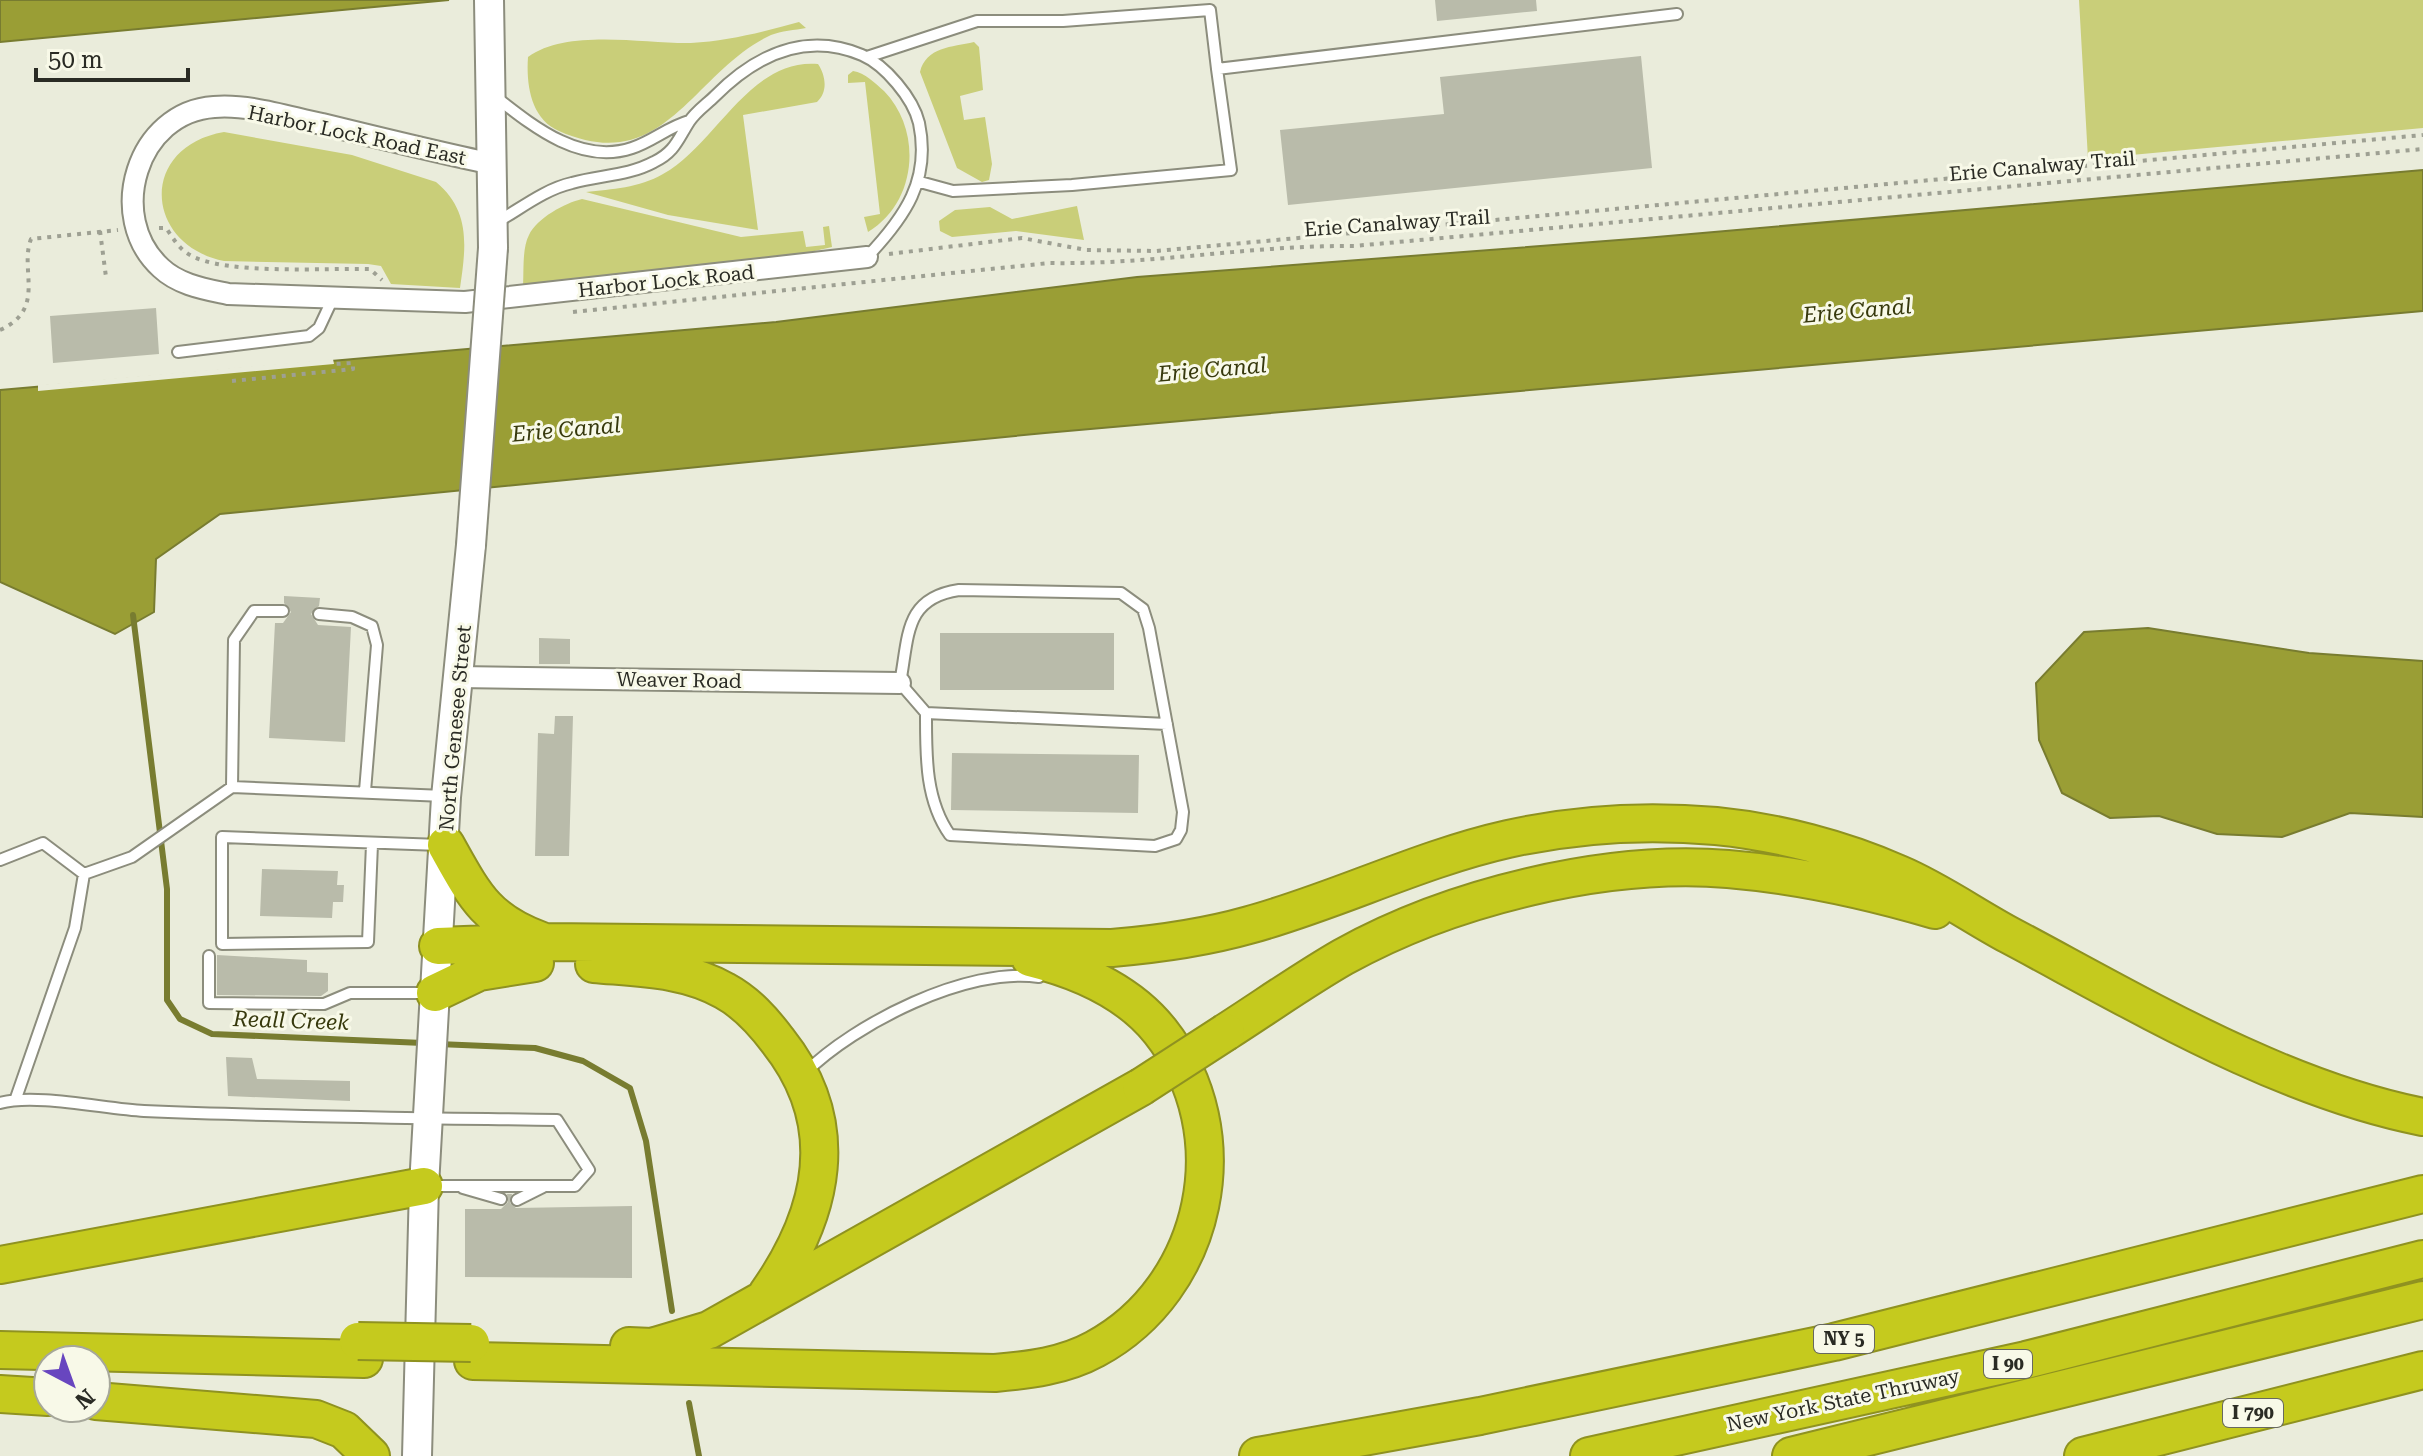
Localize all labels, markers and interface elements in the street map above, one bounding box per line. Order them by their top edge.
scale bar [36,32,188,82]
text: 50 m [48,46,103,74]
street label: Harbor Lock Road East [246,100,469,170]
street label: Erie Canalway Trail [1948,146,2136,186]
street label: Erie Canalway Trail [1303,205,1491,241]
street label: Harbor Lock Road [577,260,755,302]
water label: Erie Canal [1801,293,1912,328]
water label: Erie Canal [1156,352,1267,387]
water label: Erie Canal [510,412,621,447]
street label: North Genesee Street [434,623,476,832]
street label: Weaver Road [616,667,742,693]
water label: Reall Creek [231,1006,350,1035]
road number: NY 5 [1814,1325,1874,1353]
north arrow [32,1344,112,1424]
road number: I 90 [1984,1350,2032,1378]
street label: New York State Thruway [1724,1364,1962,1436]
text: N [70,1384,99,1414]
road number: I 790 [2223,1399,2283,1427]

